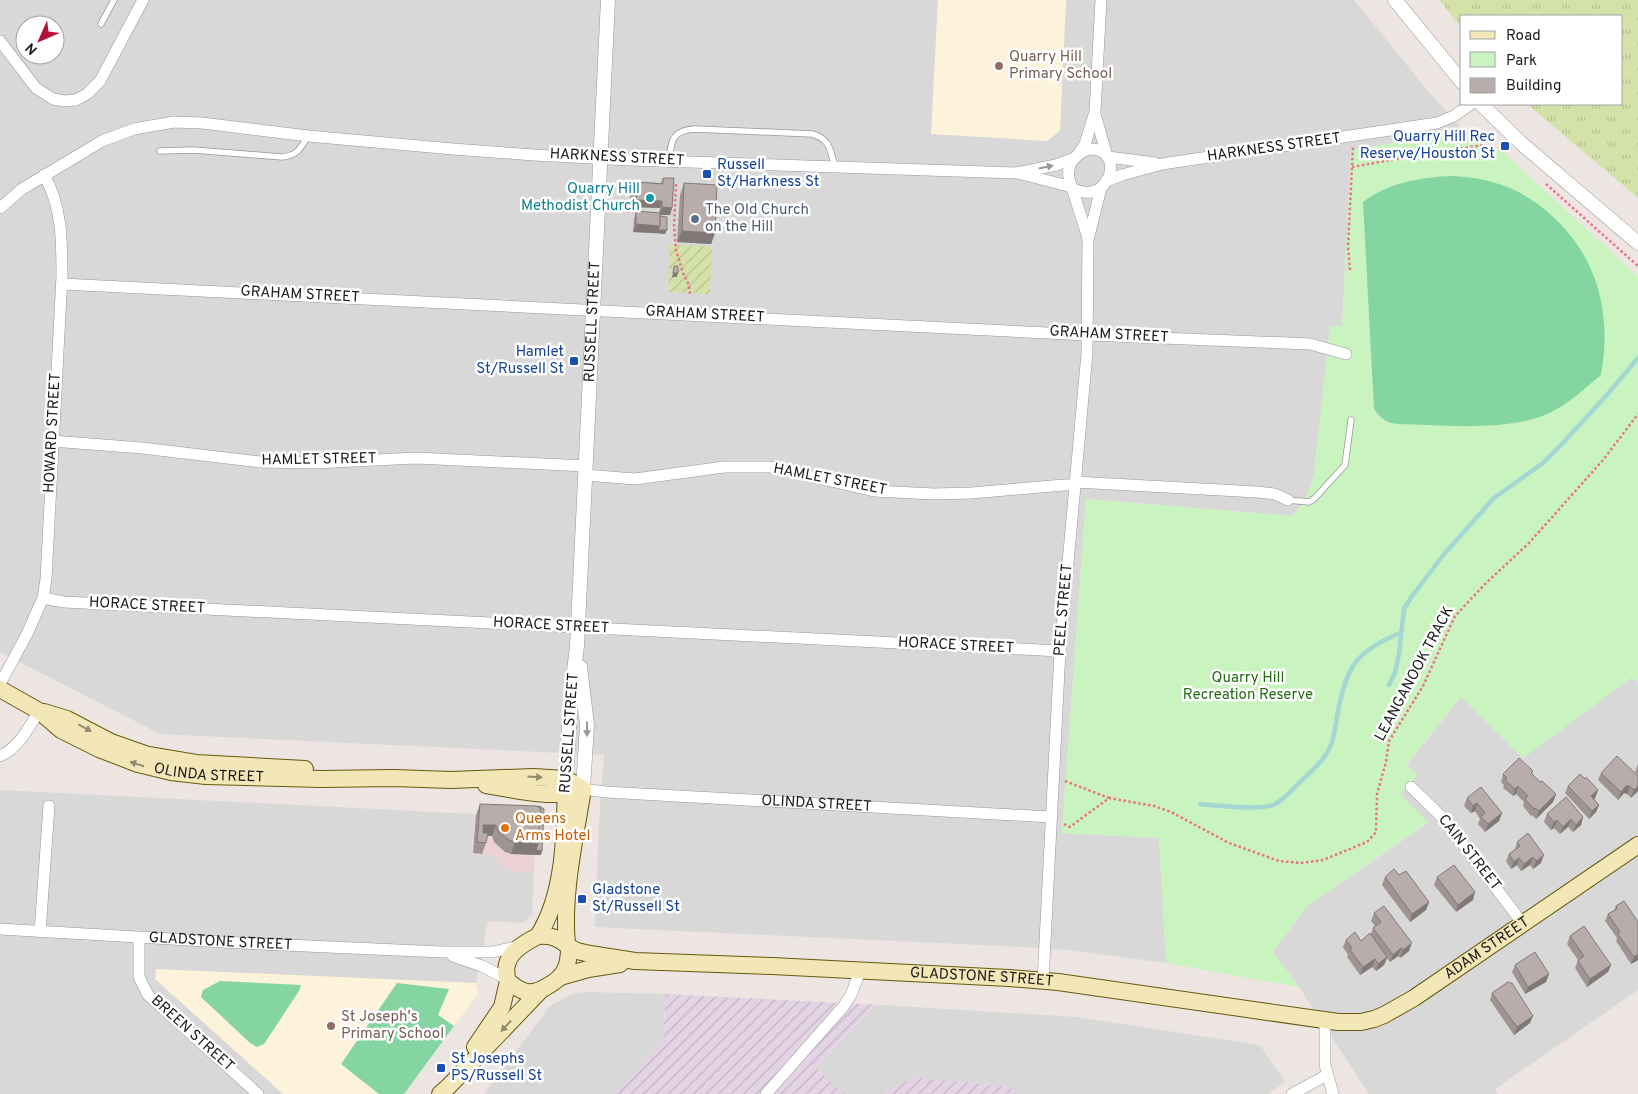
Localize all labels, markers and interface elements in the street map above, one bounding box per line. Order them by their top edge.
north arrow [15,15,65,65]
legend [1460,15,1623,105]
text: Road [1506,27,1541,46]
text: N [22,39,41,58]
place label: Quarry Hill Primary School [1009,48,1112,84]
text: Park [1506,52,1537,71]
marker: Quarry Hill Primary School [993,60,1005,72]
text: Building [1506,77,1561,96]
place label: Quarry Hill Rec Reserve/Houston St [1360,128,1495,164]
street label: HARKNESS STREET [1206,129,1342,167]
marker: Quarry Hill Rec Reserve/Houston St [1499,140,1511,152]
street label: HARKNESS STREET [549,145,685,171]
place label: Russell St/Harkness St [717,156,819,192]
one-way arrow [1038,163,1053,171]
marker: Russell St/Harkness St [701,168,713,180]
place label: Quarry Hill Methodist Church [521,180,640,216]
marker: Quarry Hill Methodist Church [644,192,656,204]
place label: The Old Church on the Hill [705,201,809,237]
marker: The Old Church on the Hill [689,213,701,225]
street label: RUSSELL STREET [580,261,605,383]
street label: GRAHAM STREET [240,282,360,308]
street label: GRAHAM STREET [645,302,765,328]
street label: GRAHAM STREET [1049,322,1169,348]
place label: Hamlet St/Russell St [476,343,564,379]
marker: Hamlet St/Russell St [568,355,580,367]
street label: HOWARD STREET [40,372,66,494]
street label: HAMLET STREET [261,449,377,471]
street label: HAMLET STREET [772,460,888,500]
street label: PEEL STREET [1050,563,1078,657]
street label: HORACE STREET [88,593,206,619]
street label: LEANGANOOK TRACK [1371,603,1459,745]
street label: HORACE STREET [492,613,610,639]
street label: HORACE STREET [897,633,1015,659]
park label: Quarry Hill Recreation Reserve [1183,669,1313,705]
street label: RUSSELL STREET [556,672,584,794]
one-way arrow [583,721,591,737]
one-way arrow [77,724,92,732]
street label: OLINDA STREET [152,759,264,787]
one-way arrow [129,760,144,768]
one-way arrow [527,774,543,782]
street label: OLINDA STREET [761,791,872,816]
place label: Queens Arms Hotel [515,810,590,846]
street label: CAIN STREET [1433,811,1505,895]
marker: Queens Arms Hotel [499,822,511,834]
place label: Gladstone St/Russell St [592,881,680,917]
marker: Gladstone St/Russell St [576,893,588,905]
street label: ADAM STREET [1441,913,1533,984]
street label: GLADSTONE STREET [148,928,293,955]
street label: GLADSTONE STREET [909,963,1054,991]
street label: BREEN STREET [146,992,238,1076]
place label: St Joseph's Primary School [341,1008,444,1044]
marker: St Joseph's Primary School [325,1020,337,1032]
one-way arrow [500,1020,512,1032]
place label: St Josephs PS/Russell St [451,1050,542,1086]
marker: St Josephs PS/Russell St [435,1062,447,1074]

